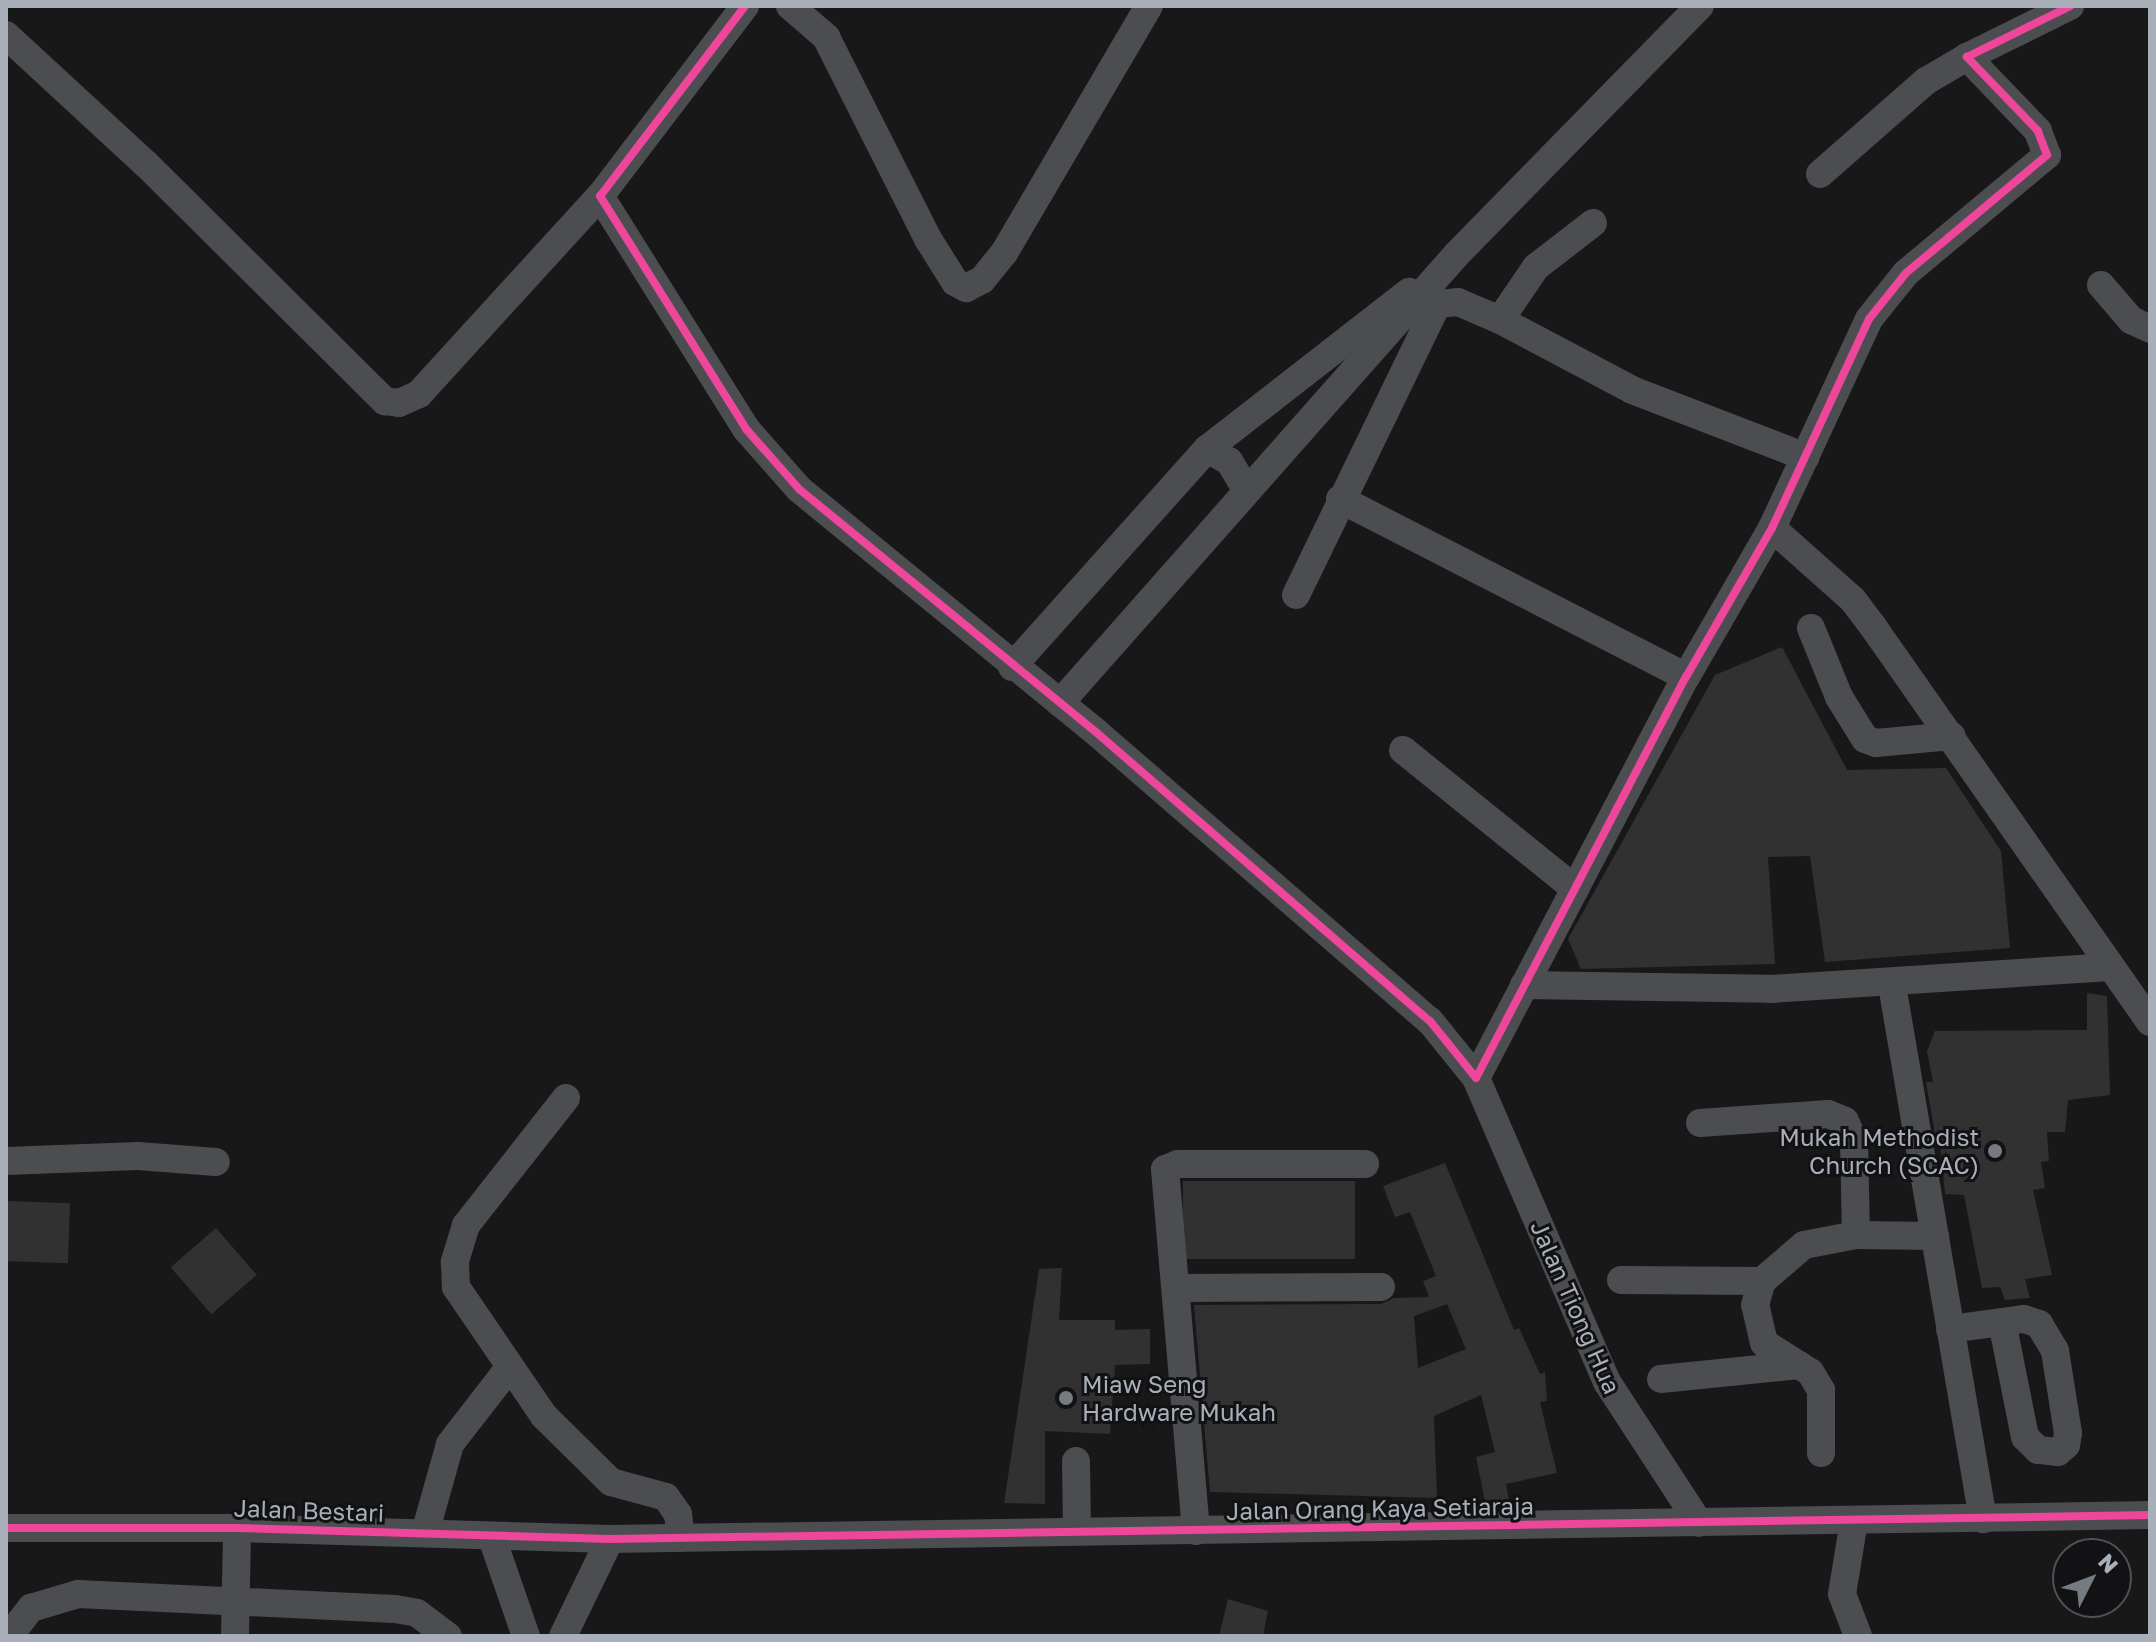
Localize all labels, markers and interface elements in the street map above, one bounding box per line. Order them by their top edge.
place label: Mukah Methodist Church (SCAC) [1779,1123,1979,1179]
marker: Mukah Methodist Church (SCAC) [1986,1142,2004,1160]
street label: Jalan Tiong Hua [1525,1216,1627,1398]
place label: Miaw Seng Hardware Mukah [1082,1370,1276,1426]
marker: Miaw Seng Hardware Mukah [1057,1389,1075,1407]
street label: Jalan Orang Kaya Setiaraja [1226,1491,1534,1525]
street label: Jalan Bestari [233,1493,385,1527]
north arrow [2052,1538,2132,1618]
text: N [2093,1548,2124,1578]

